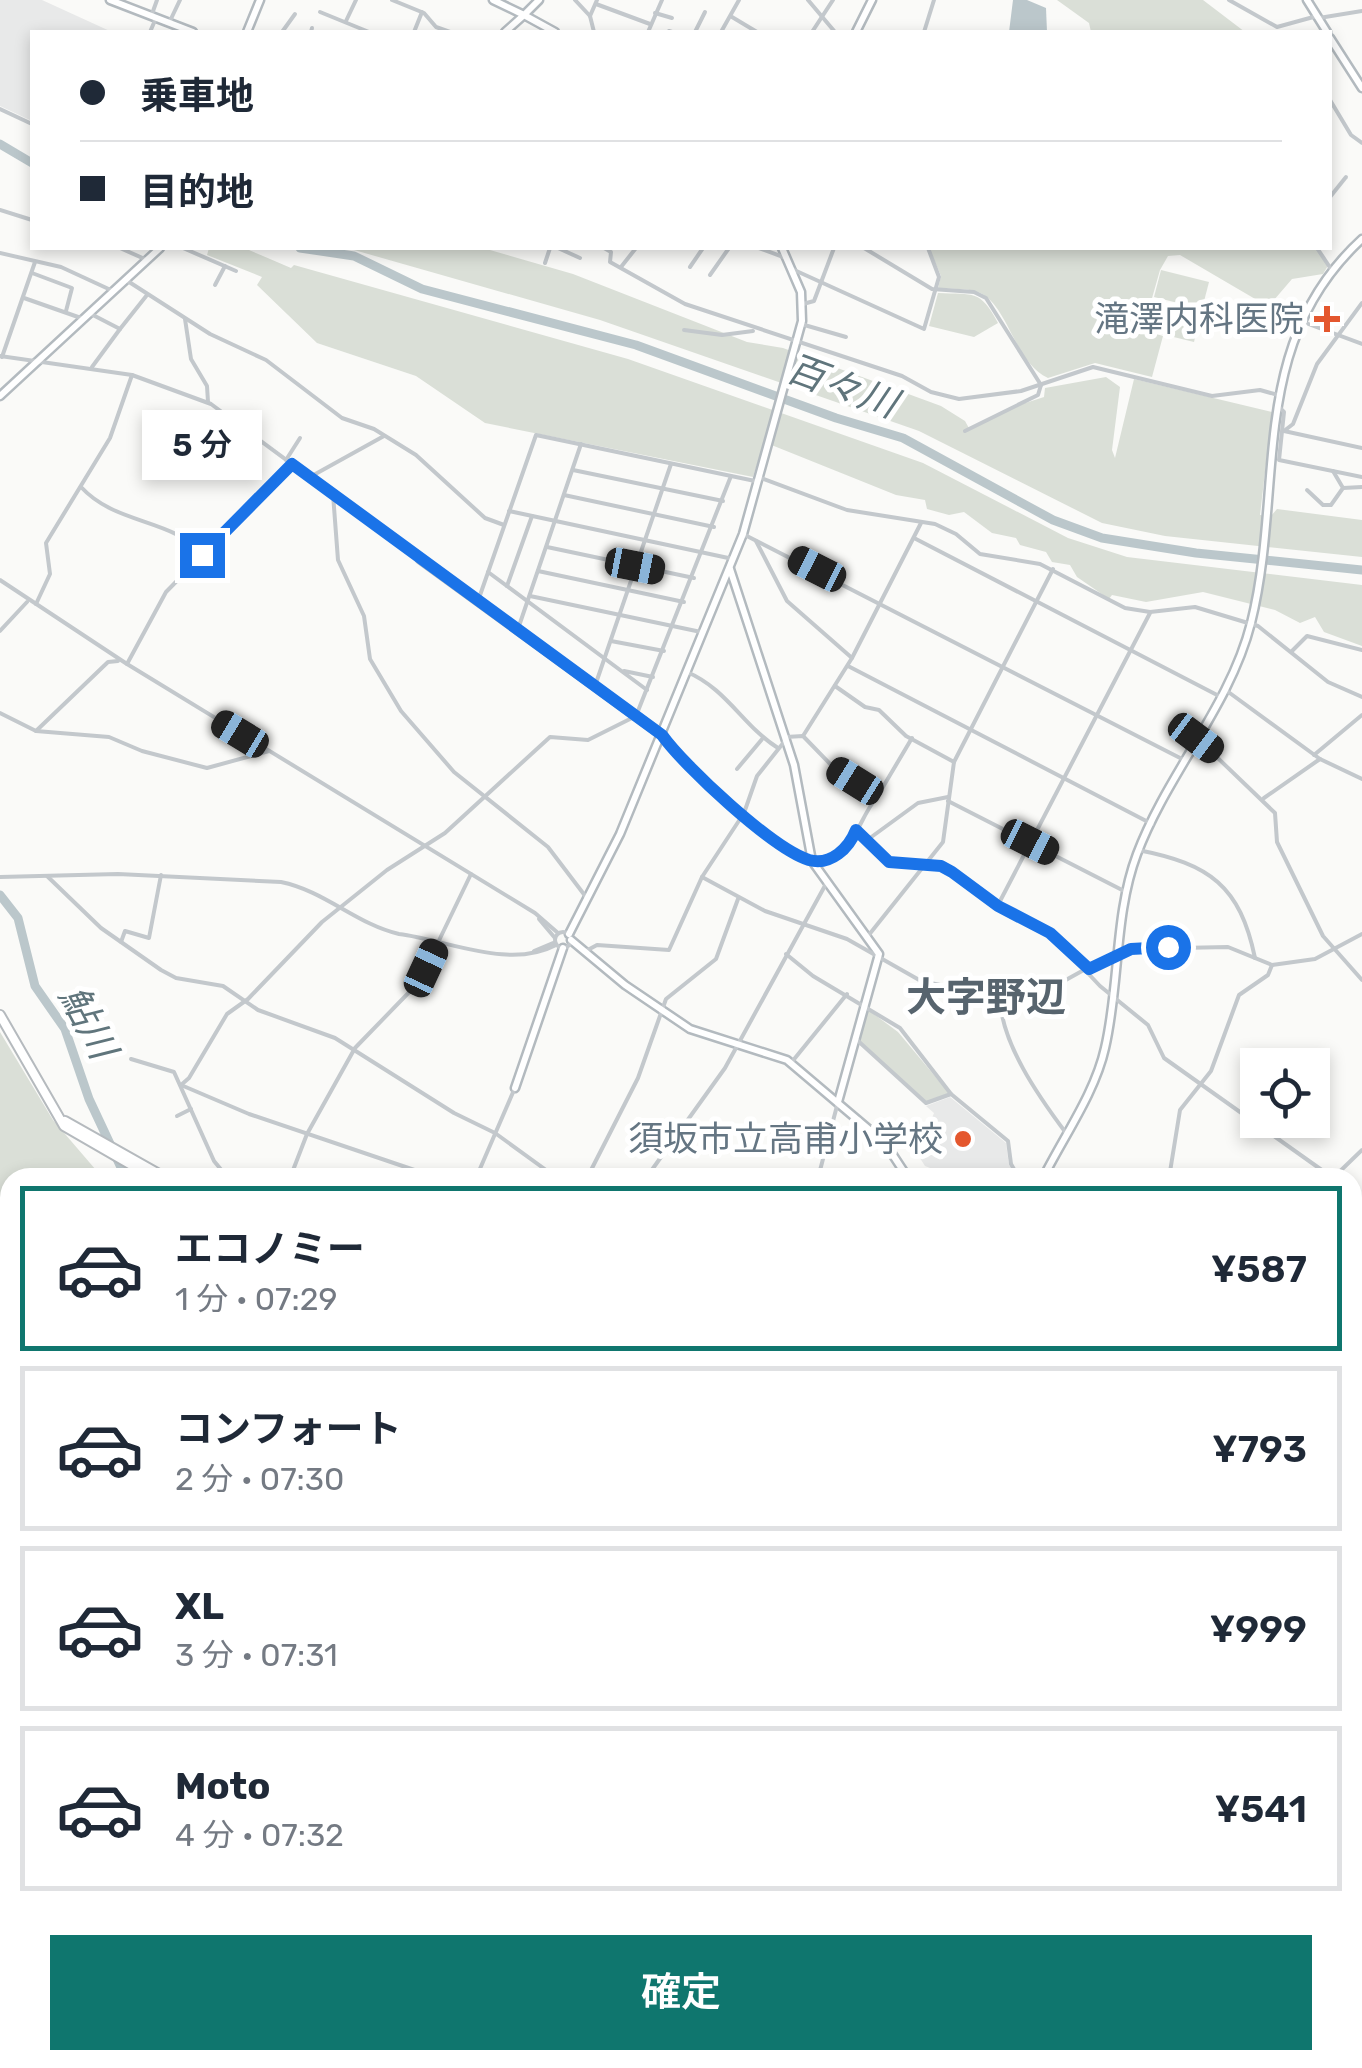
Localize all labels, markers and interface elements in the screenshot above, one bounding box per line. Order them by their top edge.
text: 乗車地 [140,73,254,119]
text: 目的地 [140,169,254,215]
place label: 滝澤内科医院 [1094,298,1304,340]
marker: 滝澤内科医院 [1314,306,1340,332]
water label: 百々川 [781,345,907,428]
callout: 5 分 [142,410,262,480]
text: 5 分 [172,426,232,464]
route end [180,533,225,578]
car [783,542,851,596]
car [603,546,667,586]
car [207,706,273,762]
car [1163,708,1229,768]
car [822,752,888,810]
car [996,815,1064,869]
route start [1146,925,1191,970]
car [400,934,452,1002]
district label: 大字野辺 [906,974,1066,1021]
water label: 鮎川 [50,978,128,1070]
map controls [1240,1048,1330,1138]
button: locate [1240,1048,1330,1138]
place label: 須坂市立高甫小学校 [628,1118,943,1160]
marker: 須坂市立高甫小学校 [952,1128,974,1150]
icon: car [55,1224,145,1314]
text: エコノミー [175,1226,365,1272]
text: ¥587 [1211,1246,1307,1292]
text: 1 分 · 07:29 [175,1280,337,1318]
icon: car [55,1404,145,1494]
text: コンフォート [175,1406,402,1452]
text: ¥793 [1212,1426,1307,1472]
text: 2 分 · 07:30 [175,1460,344,1498]
text: XL [175,1583,224,1629]
icon: car [55,1584,145,1674]
text: ¥999 [1210,1606,1307,1652]
text: 3 分 · 07:31 [175,1636,338,1674]
text: Moto [175,1763,271,1809]
icon: car [55,1764,145,1854]
text: ¥541 [1215,1786,1307,1832]
text: 4 分 · 07:32 [175,1816,344,1854]
button: 確定 [50,1935,1312,2050]

